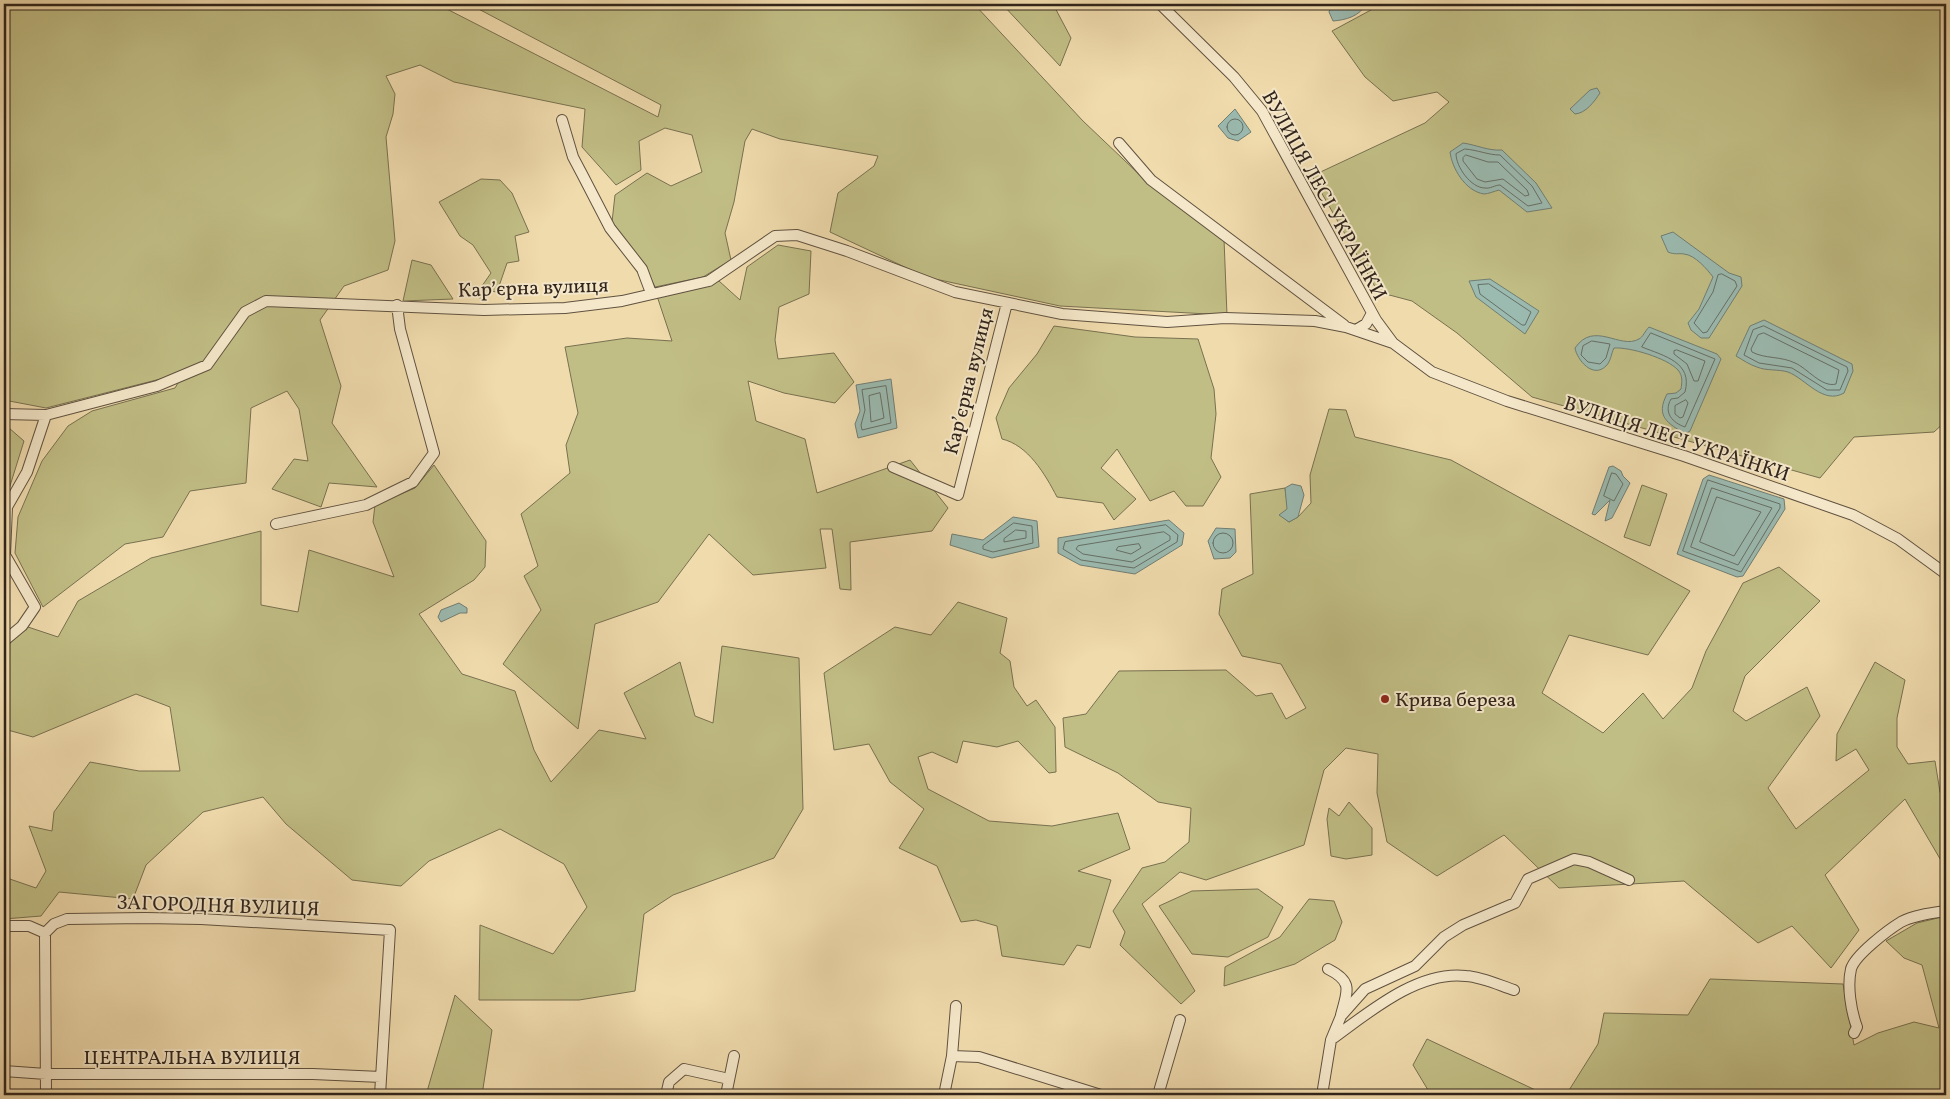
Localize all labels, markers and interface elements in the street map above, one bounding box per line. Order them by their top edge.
street label: ВУЛИЦЯ ЛЕСІ УКРАЇНКИ [1254,86,1393,306]
street label: Карʼєрна вулиця [457,272,609,306]
street label: Карʼєрна вулиця [938,305,1002,458]
street label: ВУЛИЦЯ ЛЕСІ УКРАЇНКИ [1560,390,1793,490]
place label: Крива береза [1395,687,1516,715]
marker: Крива береза [1379,693,1391,705]
street label: ЗАГОРОДНЯ ВУЛИЦЯ [116,889,320,925]
street label: ЦЕНТРАЛЬНА ВУЛИЦЯ [83,1045,301,1073]

